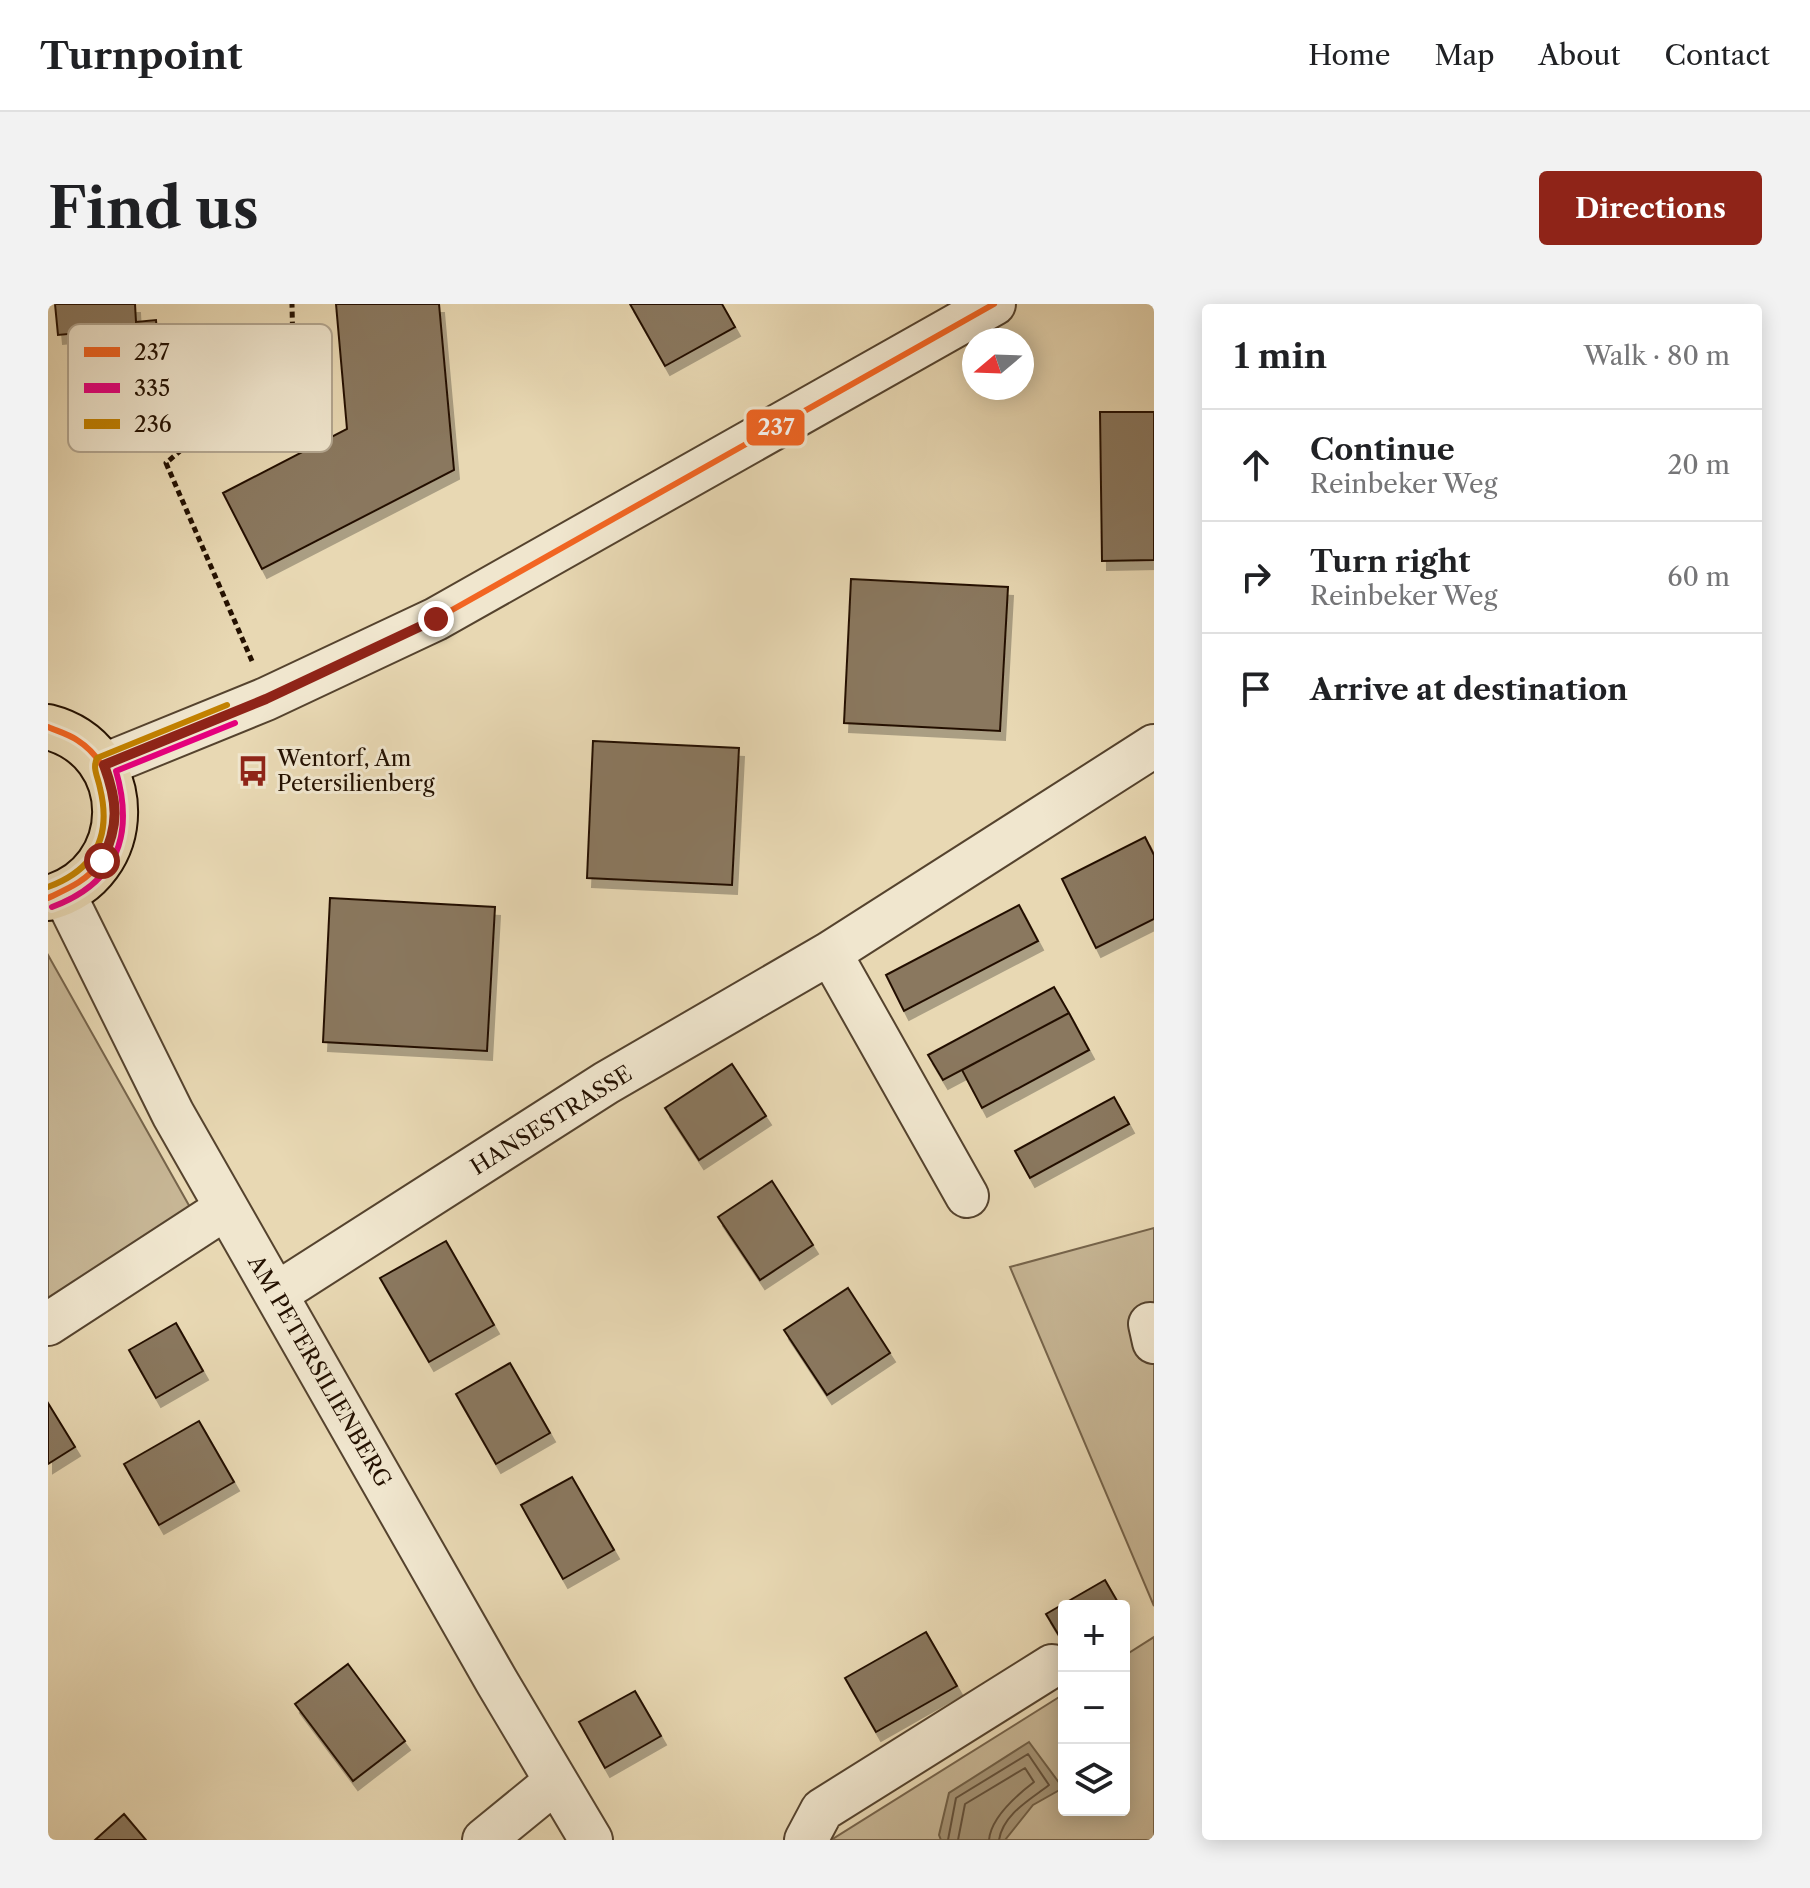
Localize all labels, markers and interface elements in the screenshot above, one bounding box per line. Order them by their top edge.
text: Turnpoint [40,32,242,79]
text: Home [1308,38,1390,72]
text: Map [1434,38,1494,72]
text: About [1538,38,1620,72]
text: Contact [1664,38,1770,72]
button: Directions [1539,171,1762,245]
text: Find us [48,174,259,243]
legend [68,324,332,452]
north arrow [962,328,1034,400]
text: 1 min [1234,335,1327,377]
text: 237 [134,339,170,366]
text: Walk · 80 m [1584,340,1730,372]
text: 335 [134,375,170,402]
line badge: 237 [745,408,806,447]
text: 236 [134,411,172,438]
text: 237 [758,414,795,441]
text: Continue [1310,431,1455,468]
icon: ahead [1234,443,1278,487]
text: 20 m [1667,449,1730,481]
text: Reinbeker Weg [1310,468,1497,500]
text: Turn right [1310,543,1470,580]
icon: right [1234,555,1278,599]
text: 60 m [1667,561,1730,593]
text: Reinbeker Weg [1310,580,1497,612]
route end [418,601,454,637]
icon: arrive [1234,667,1278,711]
text: Arrive at destination [1310,671,1628,708]
place label: Wentorf, Am Petersilienberg [276,745,435,797]
bus stop icon: Wentorf, Am Petersilienberg [236,754,270,788]
route start [84,843,120,879]
street label: HANSESTRASSE [466,1060,637,1181]
street label: AM PETERSILIENBERG [242,1250,397,1492]
map controls [1058,1600,1130,1816]
button: + [1058,1600,1130,1672]
button: − [1058,1672,1130,1744]
button: layers [1058,1744,1130,1816]

